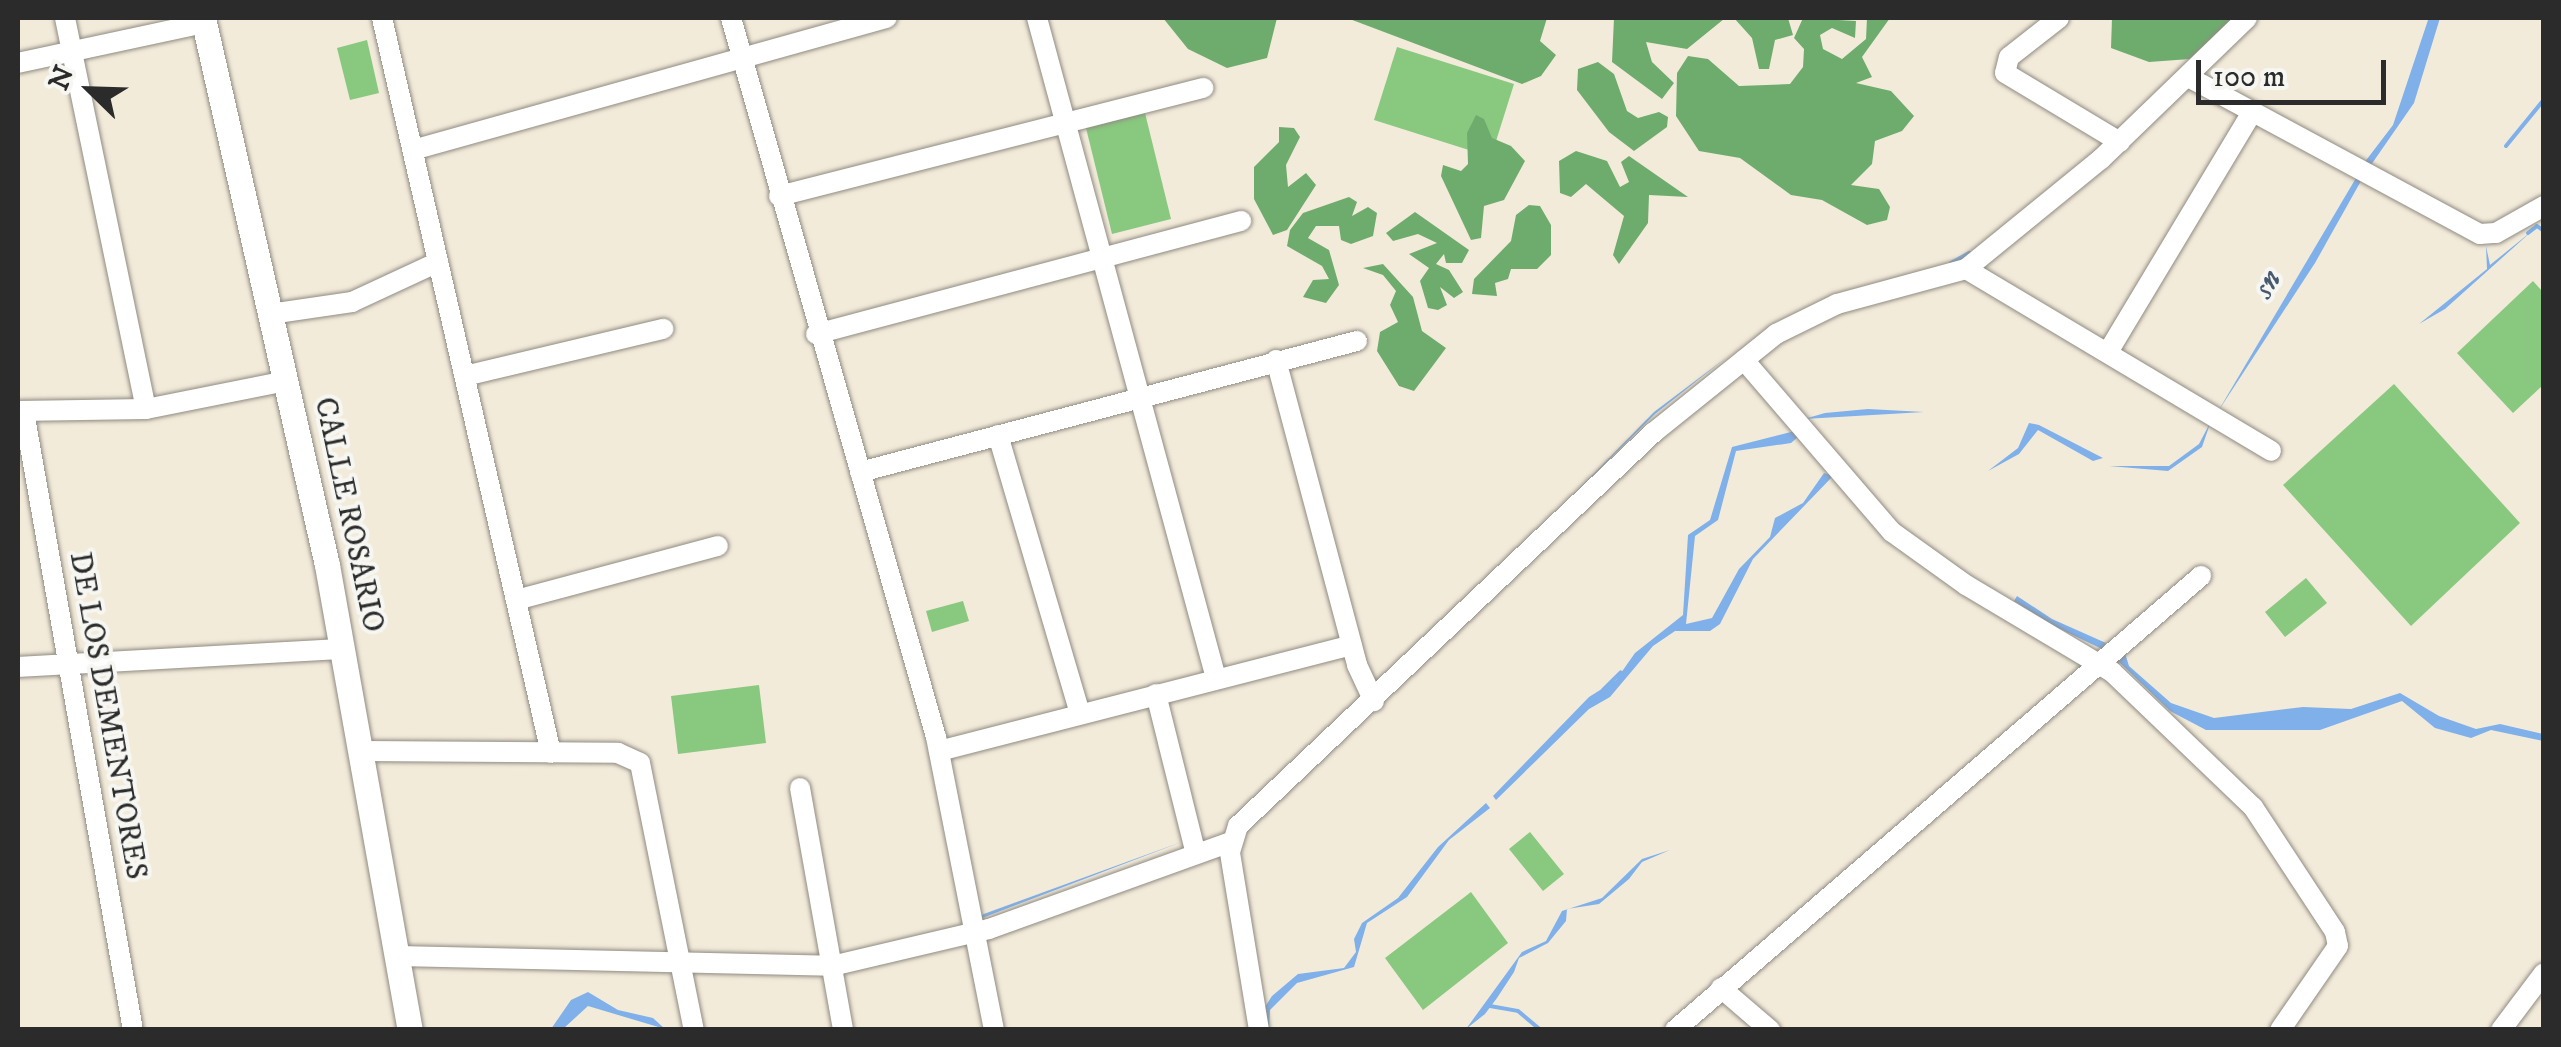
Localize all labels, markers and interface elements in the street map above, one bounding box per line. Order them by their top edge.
north arrow [40,40,140,140]
scale bar [2201,40,2391,102]
text: 100 m [2213,59,2285,96]
text: N [41,61,83,96]
water label: sn [2245,263,2291,305]
street label: CALLE ROSARIO [306,394,390,636]
street label: DE LOS DEMENTORES [60,549,154,883]

